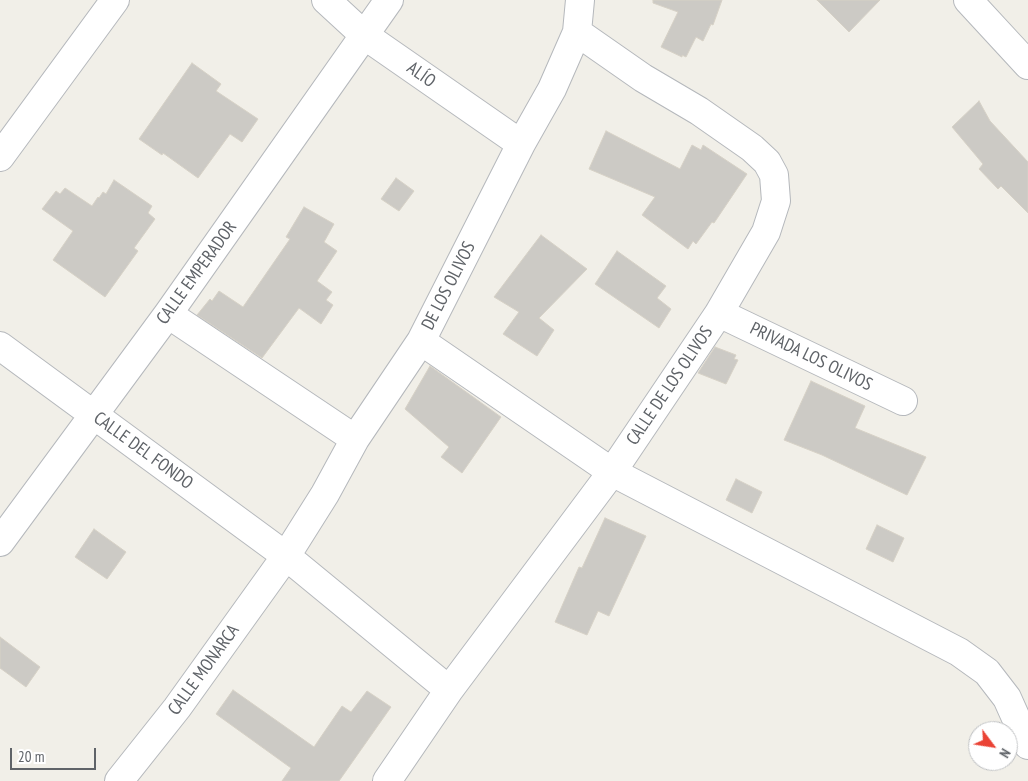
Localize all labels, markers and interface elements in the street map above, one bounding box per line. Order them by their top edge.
street label: ALÍO [402,58,440,92]
street label: CALLE EMPERADOR [152,217,242,329]
street label: DE LOS OLIVOS [418,238,480,334]
street label: PRIVADA LOS OLIVOS [746,318,876,396]
street label: CALLE DE LOS OLIVOS [622,322,718,450]
street label: CALLE DEL FONDO [89,408,197,494]
street label: CALLE MONARCA [164,620,244,720]
north arrow [968,721,1018,771]
scale bar [12,738,99,770]
text: N [995,745,1015,761]
text: 20 m [18,747,44,766]

